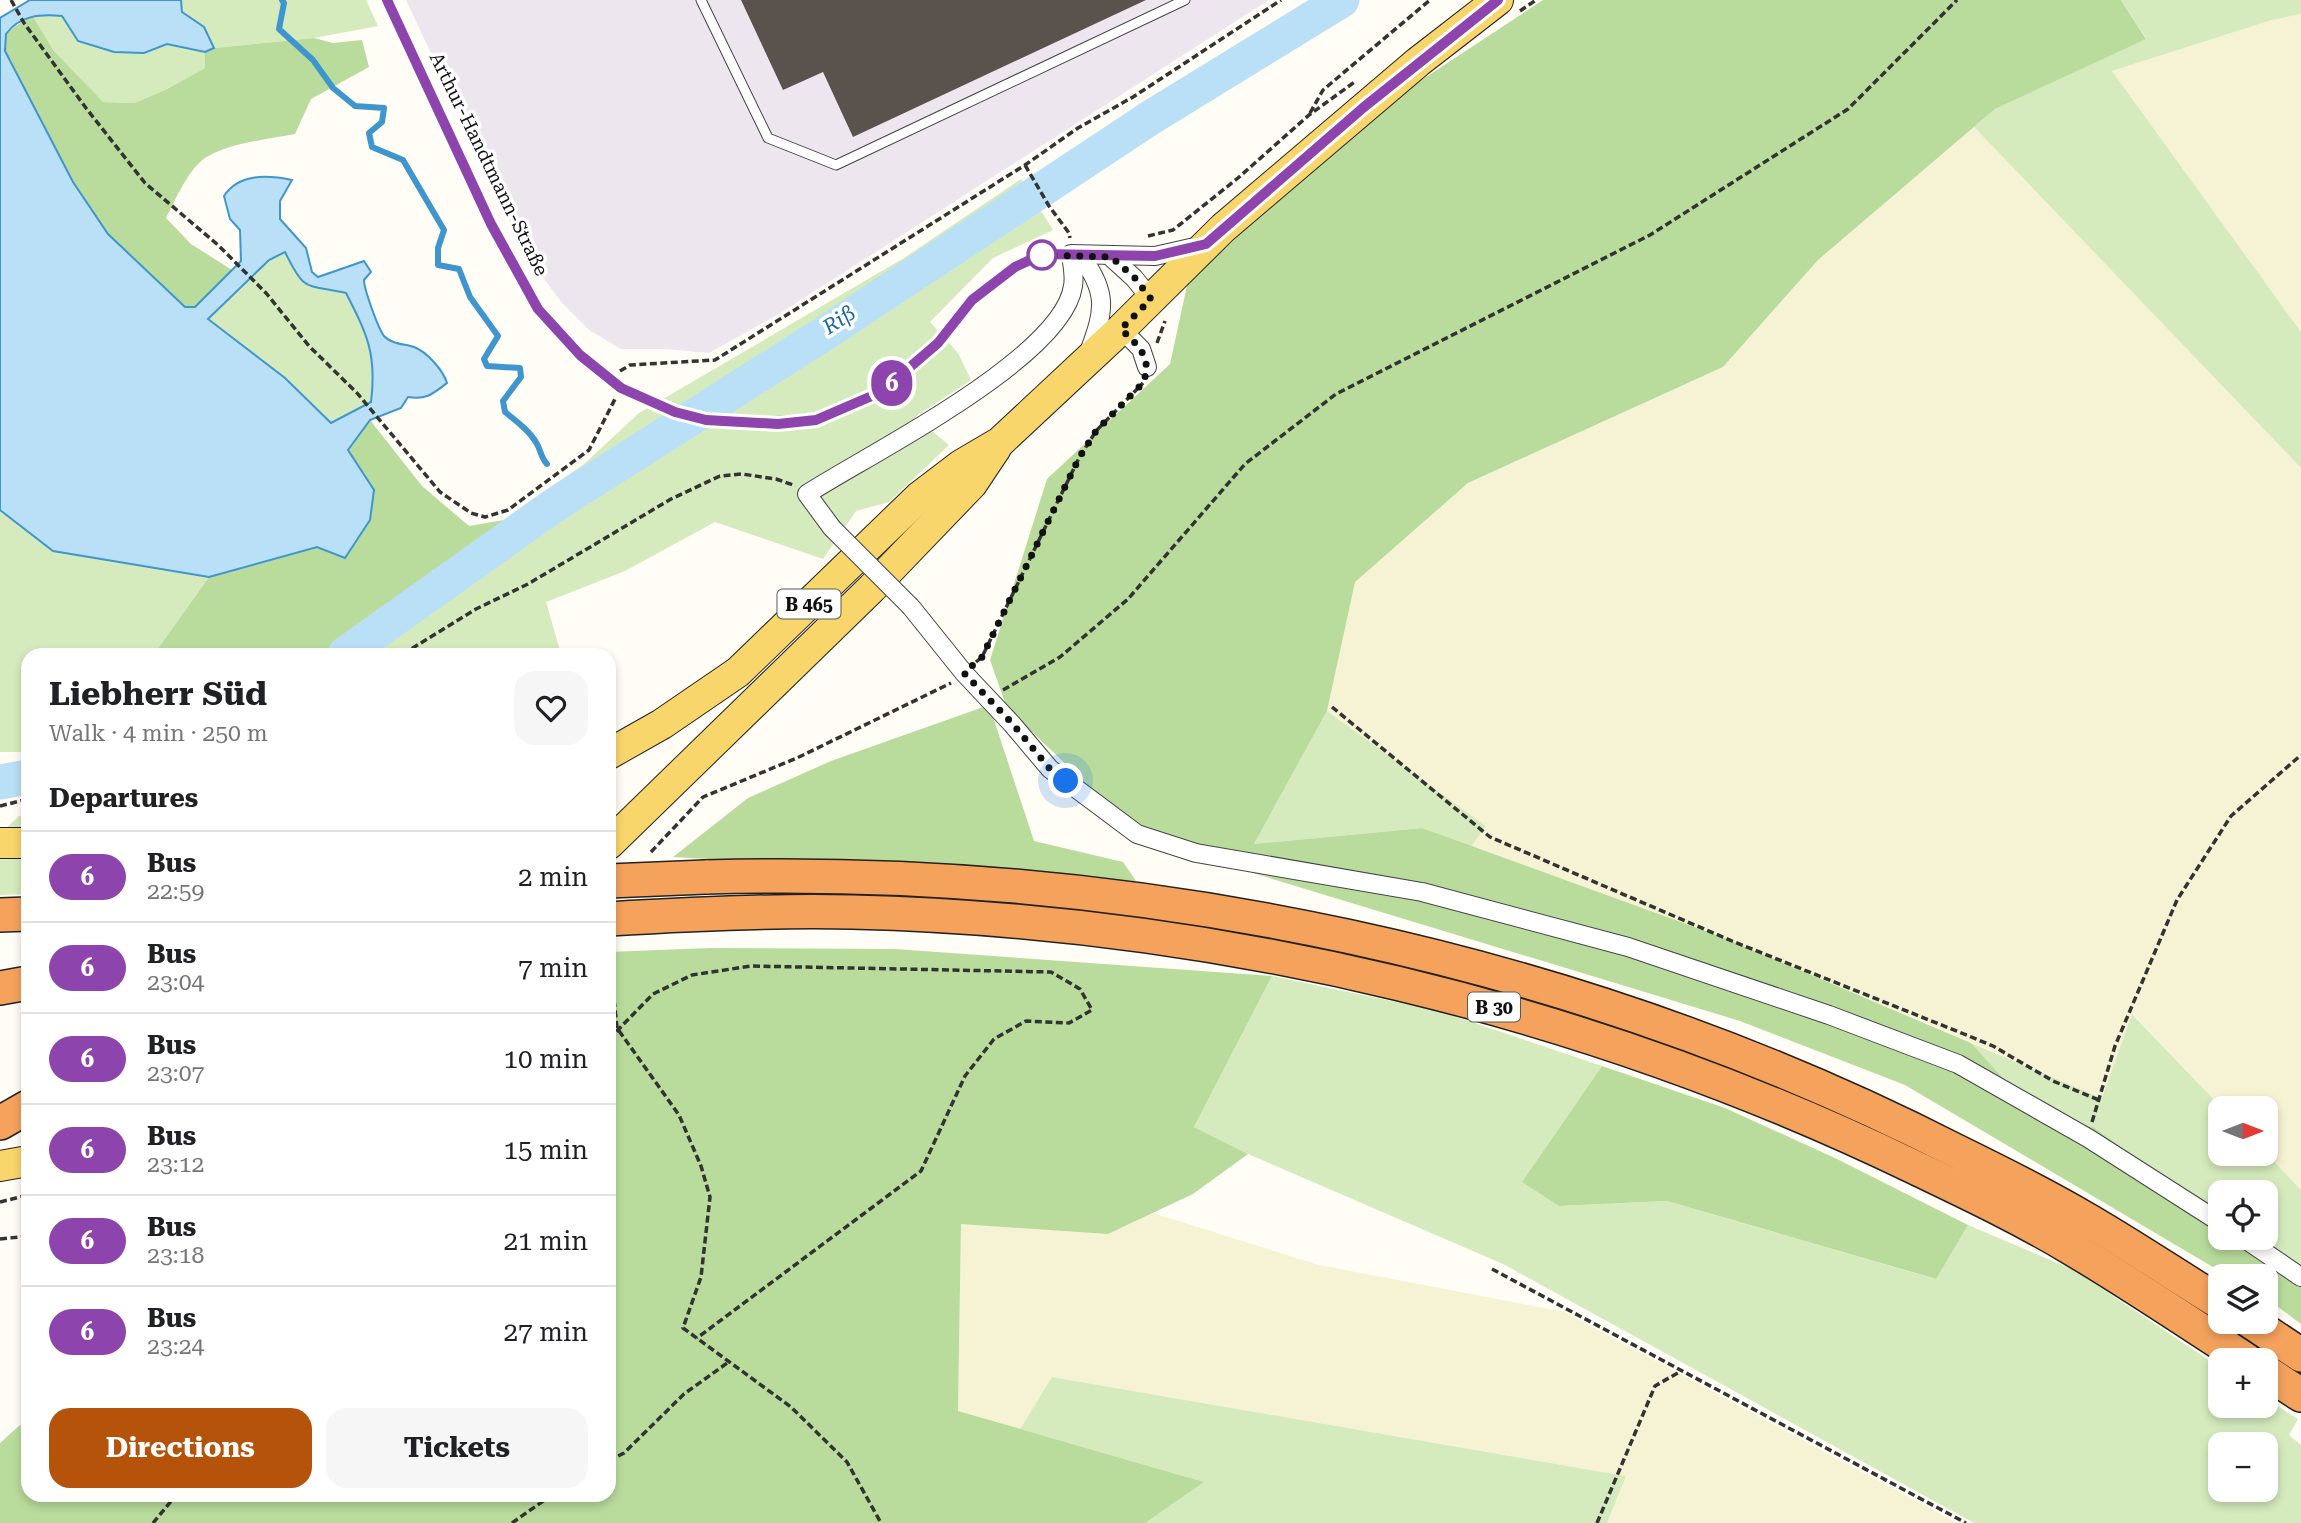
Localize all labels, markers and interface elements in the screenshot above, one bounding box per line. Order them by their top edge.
street label: Arthur-Handtmann-Straße [425,48,553,280]
unlabelled marker [1027,240,1057,270]
water label: Riß [818,301,860,340]
line badge: 6 [869,360,915,406]
text: 6 [885,369,899,397]
road number: B 465 [778,590,840,618]
button: heart [514,671,588,745]
text: Liebherr Süd [49,674,267,713]
text: Walk · 4 min · 250 m [49,720,268,747]
your location [1048,763,1083,798]
text: Departures [49,783,198,813]
text: Bus [147,848,196,878]
text: 2 min [518,862,588,892]
text: 6 [81,863,94,891]
text: 22:59 [147,878,204,905]
text: Bus [147,939,196,969]
text: 7 min [518,953,588,983]
text: 6 [81,954,94,982]
text: 23:04 [147,969,204,996]
road number: B 30 [1468,992,1520,1022]
text: Bus [147,1030,196,1060]
text: 10 min [504,1044,588,1074]
text: 6 [81,1045,94,1073]
text: 23:07 [147,1060,204,1087]
north arrow [2208,1096,2278,1166]
map controls [2208,1096,2278,1502]
text: Bus [147,1121,196,1151]
text: 15 min [504,1135,588,1165]
text: 6 [81,1136,94,1164]
text: 23:12 [147,1151,204,1178]
button: locate [2208,1180,2278,1250]
text: Bus [147,1212,196,1242]
text: 21 min [504,1226,588,1256]
text: 6 [81,1227,94,1255]
text: 23:18 [147,1242,204,1269]
button: layers [2208,1264,2278,1334]
text: Bus [147,1303,196,1333]
text: 27 min [504,1317,588,1347]
text: 6 [81,1318,94,1346]
text: 23:24 [147,1333,204,1360]
button: + [2208,1348,2278,1418]
button: Directions [49,1408,312,1488]
button: Tickets [326,1408,588,1488]
button: − [2208,1432,2278,1502]

